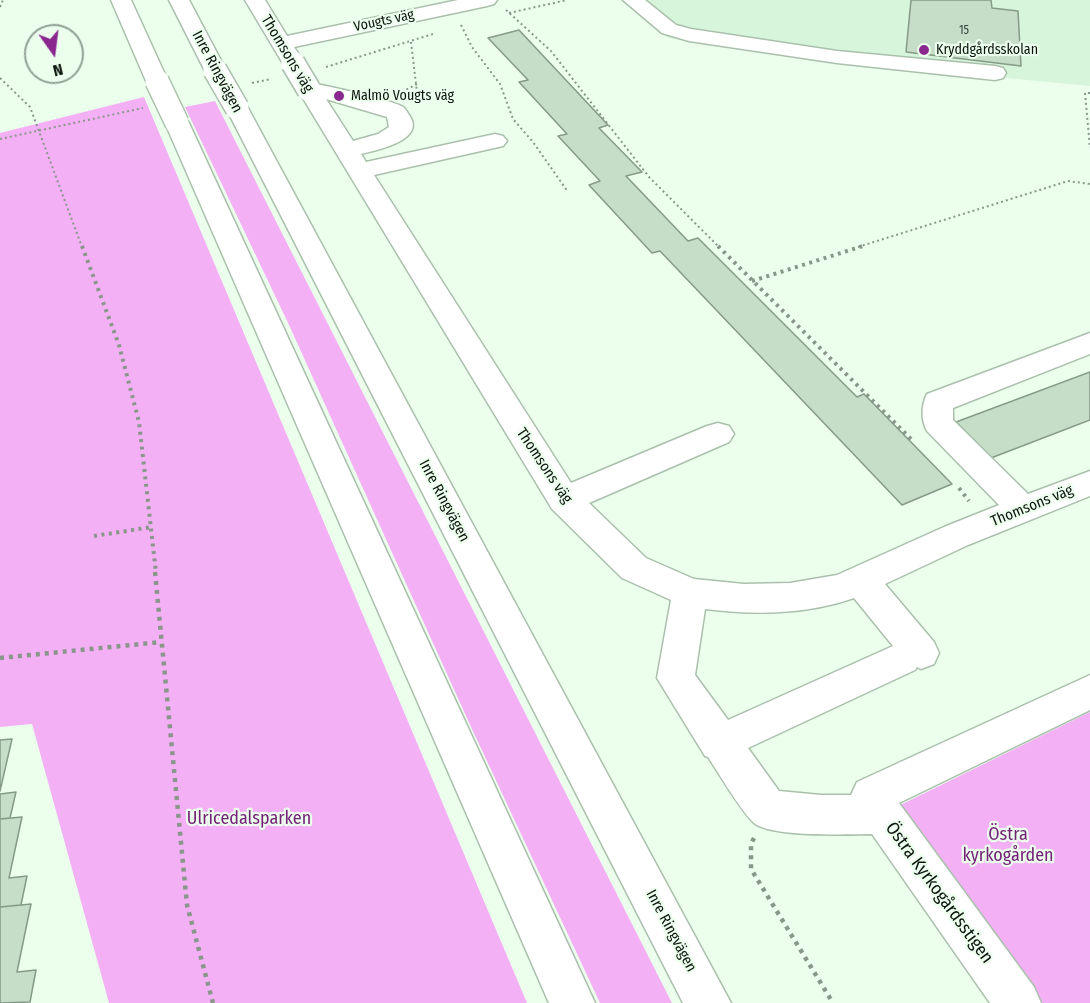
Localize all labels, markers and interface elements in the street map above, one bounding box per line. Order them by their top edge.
street label: Vougts väg [352,6,416,36]
street label: Thomsons väg [257,12,317,96]
north arrow [24,24,84,84]
house number: 15 [959,24,969,38]
street label: Inre Ringvägen [188,28,246,116]
place label: Kryddgårdsskolan [936,42,1038,58]
marker: Kryddgårdsskolan [917,43,931,57]
text: N [51,60,65,80]
place label: Malmö Vougts väg [351,88,454,104]
marker: Malmö Vougts väg [332,89,346,103]
street label: Thomsons väg [512,425,576,507]
street label: Inre Ringvägen [415,457,473,545]
street label: Thomsons väg [988,481,1076,531]
park label: Ulricedalsparken [187,808,311,830]
street label: Östra Kyrkogårdsstigen [880,818,998,968]
park label: Östra kyrkogården [962,824,1054,866]
street label: Inre Ringvägen [642,887,700,975]

